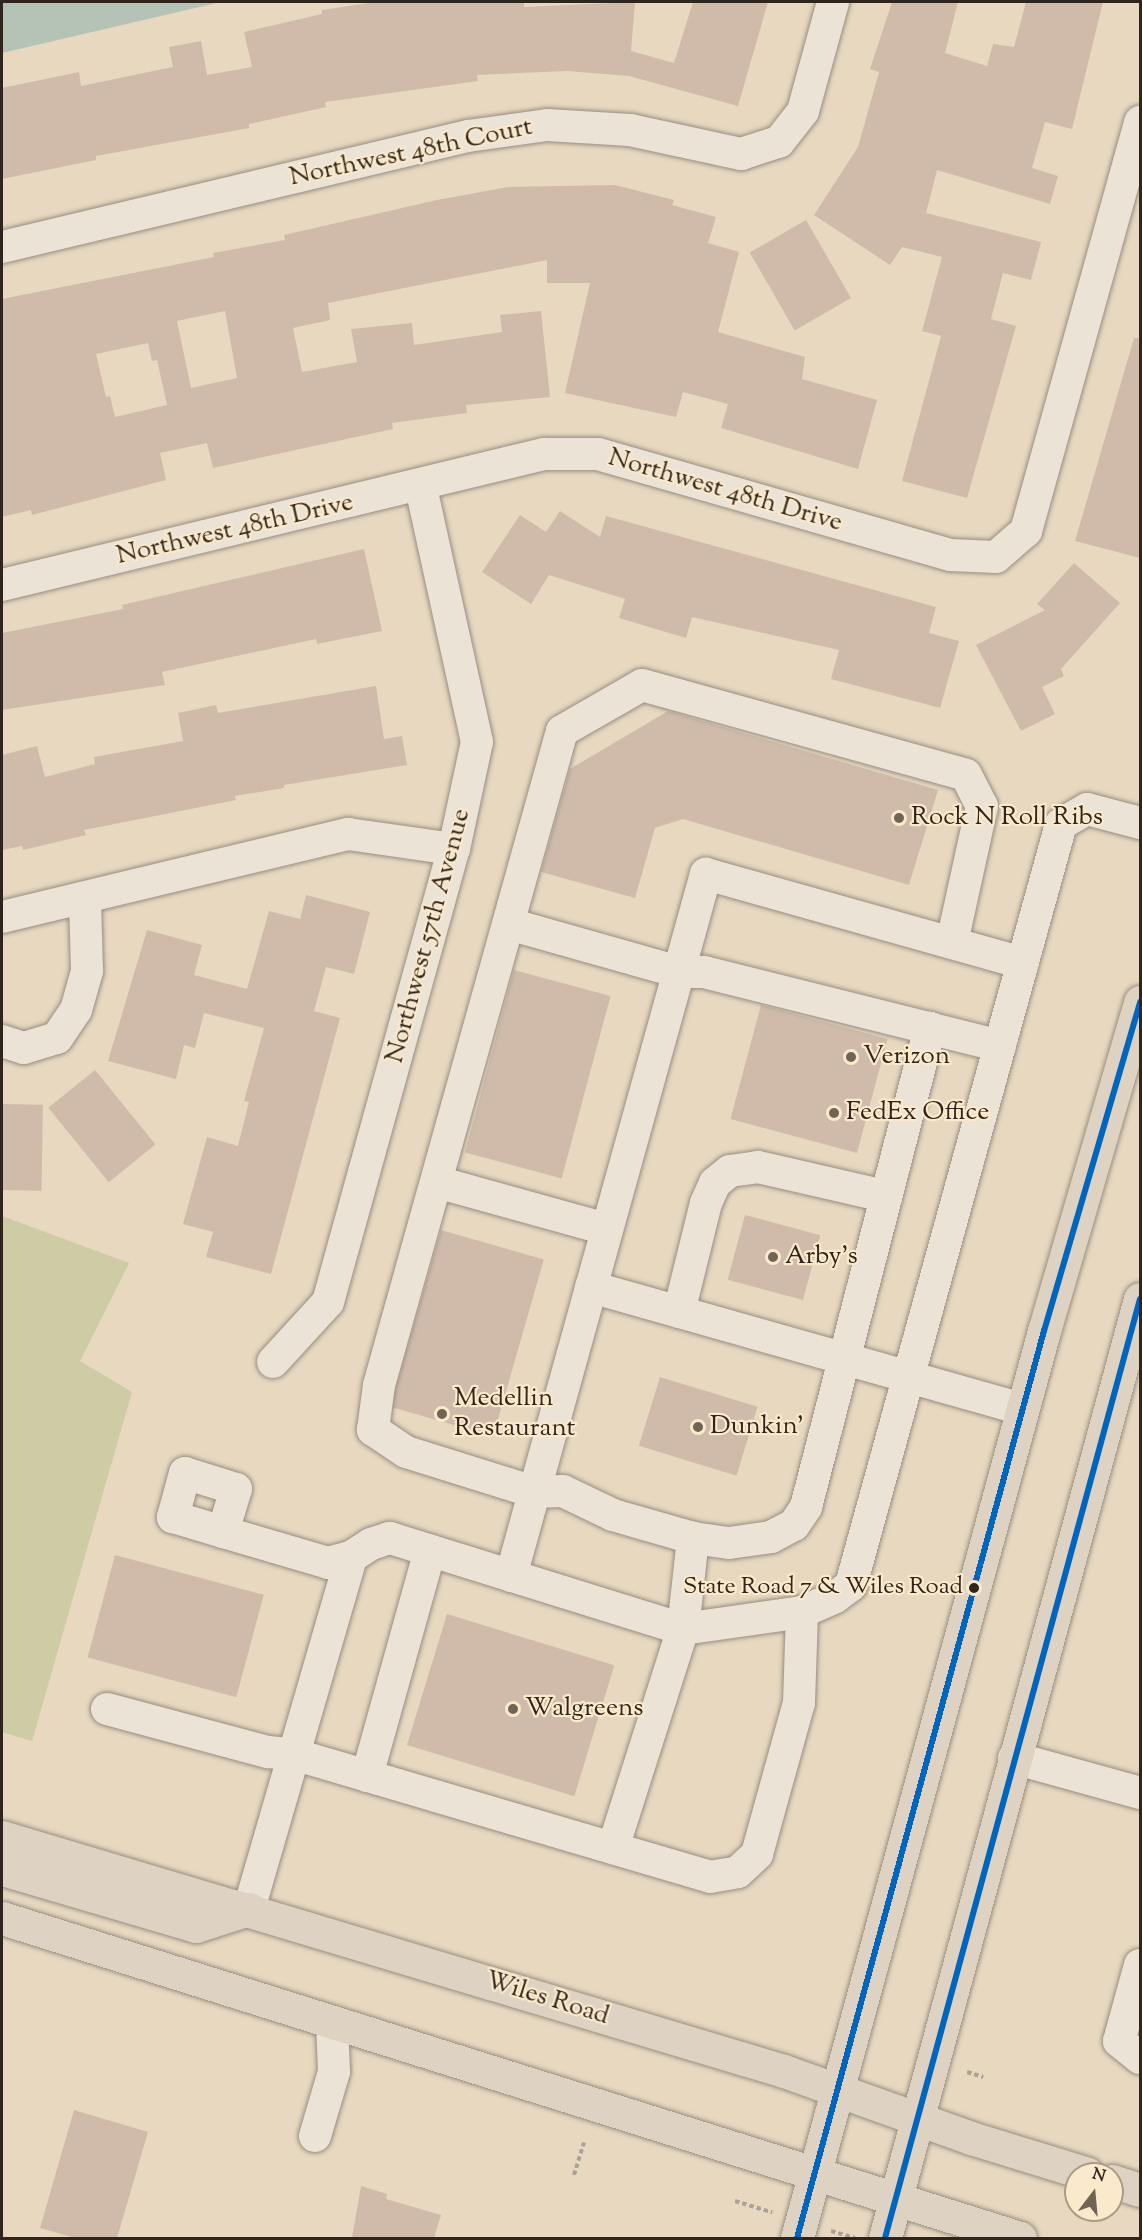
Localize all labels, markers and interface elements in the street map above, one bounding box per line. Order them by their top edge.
street label: Northwest 48th Court [287,112,535,194]
street label: Northwest 48th Drive [604,443,846,539]
street label: Northwest 48th Drive [114,488,356,572]
place label: Rock N Roll Ribs [911,802,1103,834]
street label: Northwest 57th Avenue [380,805,478,1067]
marker: Rock N Roll Ribs [892,811,906,825]
place label: Verizon [863,1041,950,1073]
marker: Verizon [844,1050,858,1064]
place label: FedEx Office [846,1097,989,1129]
marker: FedEx Office [827,1106,841,1120]
place label: Arby's [785,1241,858,1273]
marker: Arby's [766,1250,780,1264]
place label: Medellin Restaurant [454,1383,575,1444]
marker: Medellin Restaurant [435,1407,449,1421]
place label: Dunkin' [710,1411,804,1443]
marker: Dunkin' [691,1420,705,1434]
place label: State Road 7 & Wiles Road [683,1574,963,1602]
marker: State Road 7 & Wiles Road [968,1582,980,1594]
place label: Walgreens [525,1693,644,1725]
marker: Walgreens [506,1702,520,1716]
street label: Wiles Road [481,1965,613,2033]
north arrow [1064,2162,1124,2222]
text: N [1089,2163,1108,2189]

